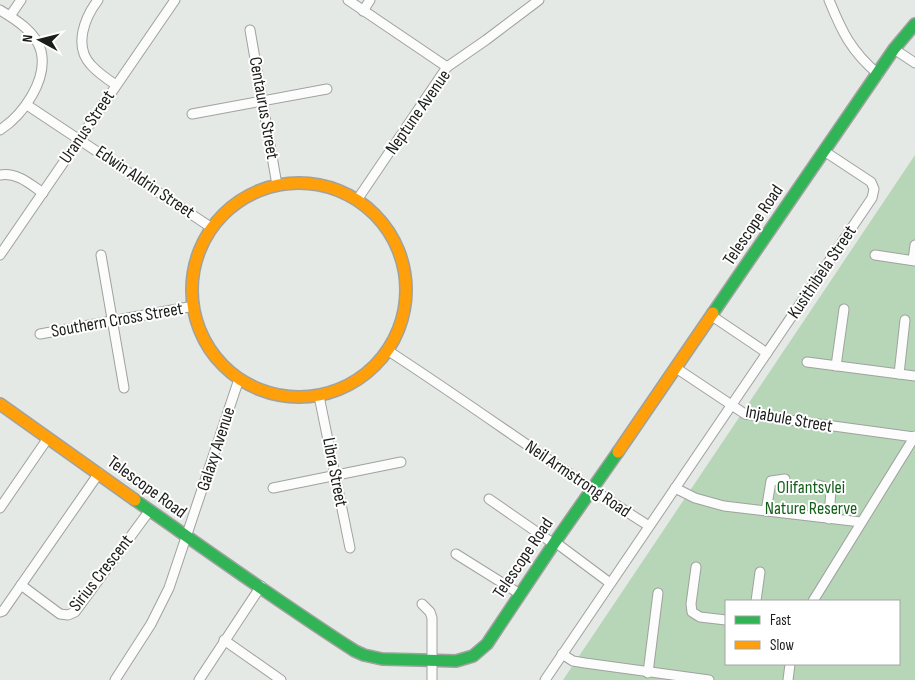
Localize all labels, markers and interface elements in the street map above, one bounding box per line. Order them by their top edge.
north arrow [15,15,65,65]
text: N [19,34,36,43]
street label: Centaurus Street [245,55,283,161]
street label: Neptune Avenue [381,66,455,158]
street label: Uranus Street [55,86,119,167]
street label: Edwin Aldrin Street [92,141,199,223]
street label: Telescope Road [718,181,788,269]
street label: Kusithibela Street [783,221,861,322]
street label: Southern Cross Street [49,298,185,342]
street label: Injabule Street [744,401,835,437]
street label: Galaxy Avenue [193,405,239,493]
street label: Libra Street [318,436,352,509]
street label: Neil Armstrong Road [521,436,635,522]
street label: Telescope Road [103,451,191,523]
park label: Olifantsvlei Nature Reserve [765,477,857,519]
street label: Telescope Road [488,514,558,602]
street label: Sirius Crescent [65,530,138,615]
legend [725,600,900,665]
text: Fast [770,611,792,630]
text: Slow [770,636,794,655]

